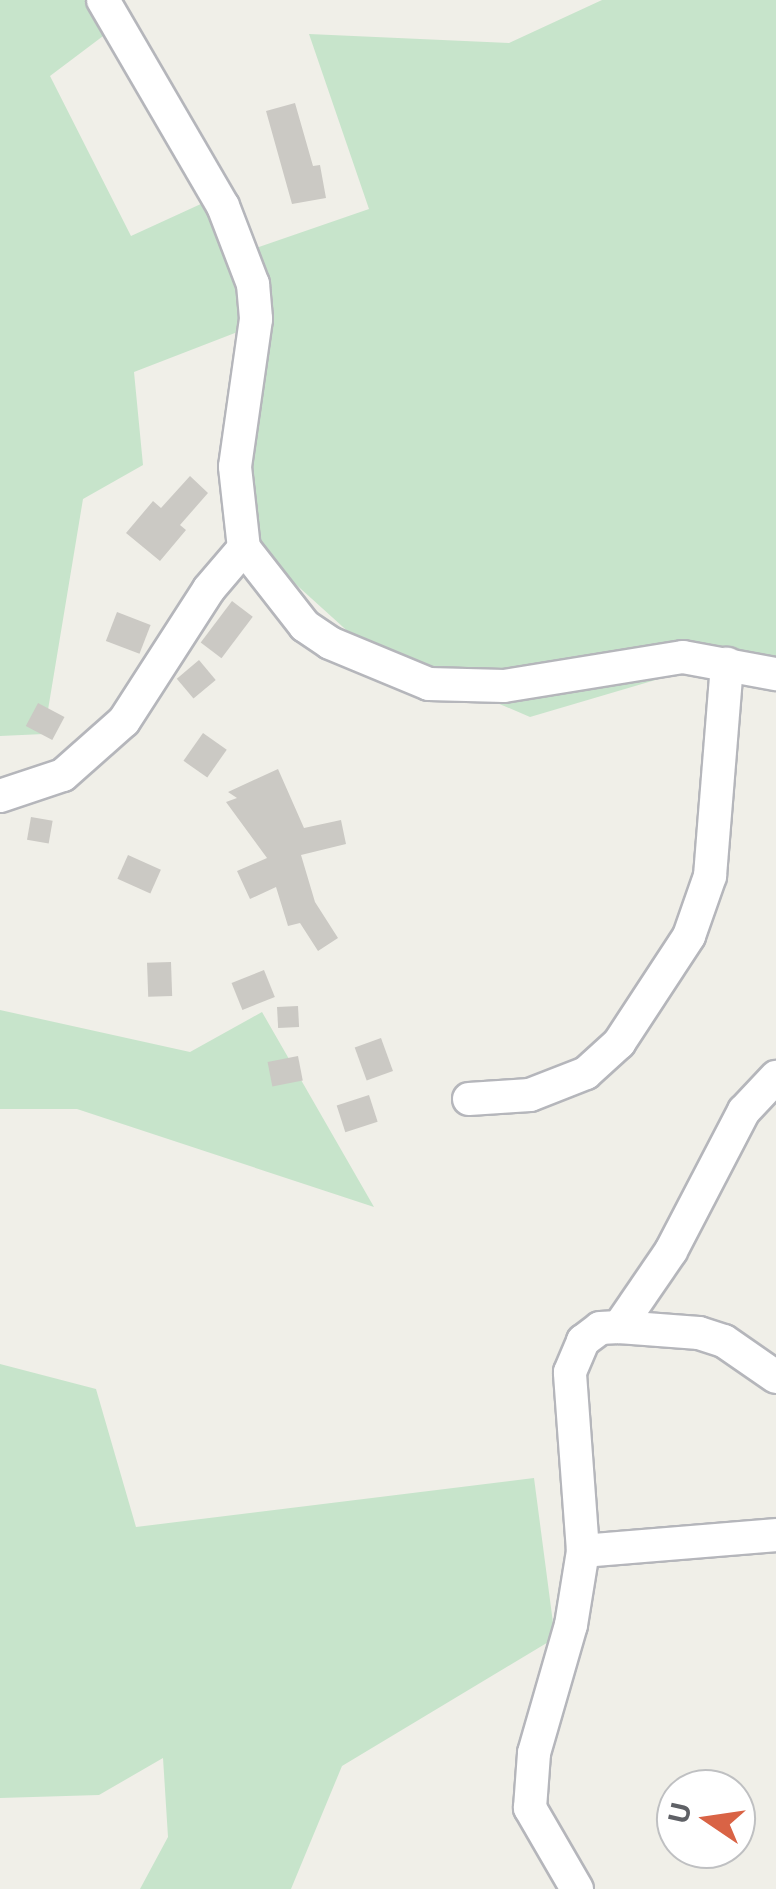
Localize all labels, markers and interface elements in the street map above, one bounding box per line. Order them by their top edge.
north arrow [656,1769,756,1869]
text: U [658,1798,700,1827]

